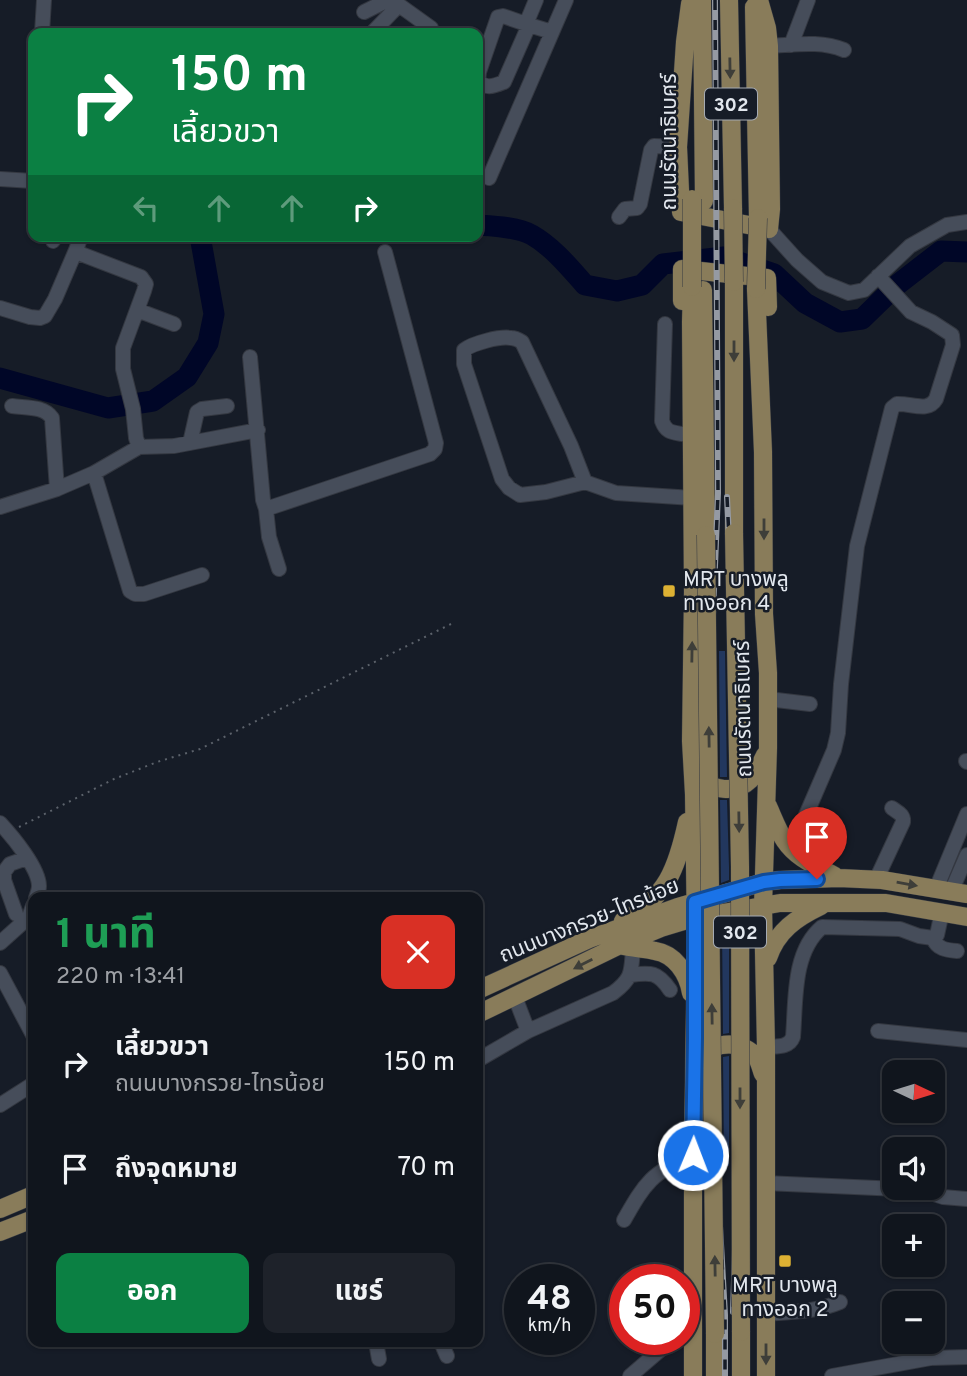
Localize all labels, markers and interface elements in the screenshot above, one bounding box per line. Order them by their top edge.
text: 150 m [171,47,308,109]
icon: right [56,56,147,147]
one-way arrow [724,57,736,79]
street label: ถนนรัตนาธิเบศร์ [657,73,684,210]
road number: 302 [705,88,757,120]
text: เลี้ยวขวา [171,114,279,154]
icon: left [127,189,165,227]
icon: ahead [200,189,238,227]
icon: ahead [273,189,311,227]
icon: right [346,189,384,227]
one-way arrow [728,340,740,362]
one-way arrow [758,518,769,540]
place label: MRT บางพลู ทางออก 4 [683,567,789,618]
marker: MRT บางพลู ทางออก 4 [661,583,677,599]
street label: ถนนรัตนาธิเบศร์ [730,639,759,778]
one-way arrow [687,641,698,663]
one-way arrow [703,726,715,748]
pin [787,807,847,879]
one-way arrow [733,811,745,833]
icon: arrive [798,818,836,856]
street label: ถนนบางกรวย-ไทรน้อย [496,873,684,970]
one-way arrow [896,879,918,890]
text: 1 นาที [56,910,156,963]
button: close [381,915,455,989]
road number: 302 [714,916,766,948]
one-way arrow [573,958,593,969]
text: 220 m · 13:41 [56,963,185,992]
one-way arrow [706,1003,718,1025]
text: เลี้ยวขวา [115,1032,209,1065]
icon: right [56,1045,94,1083]
text: 150 m [384,1047,455,1080]
north arrow [882,1060,945,1124]
map controls [882,1060,945,1354]
text: ถนนบางกรวย-ไทรน้อย [115,1071,325,1100]
one-way arrow [734,1087,746,1109]
position arrow [656,1118,730,1192]
button: sound [882,1137,945,1200]
icon: arrive [56,1150,94,1188]
text: 70 m [397,1152,455,1185]
text: ถึงจุดหมาย [115,1154,238,1187]
button: + [882,1214,945,1277]
button: ออก [56,1253,249,1333]
button: แชร์ [263,1253,455,1333]
marker: MRT บางพลู ทางออก 2 [777,1253,793,1269]
one-way arrow [709,1254,721,1276]
speed limit sign: 50 [609,1264,700,1355]
place label: MRT บางพลู ทางออก 2 [732,1273,838,1324]
text: 48 [527,1278,572,1322]
button: − [882,1291,945,1354]
text: km/h [528,1315,571,1338]
one-way arrow [760,1343,772,1365]

